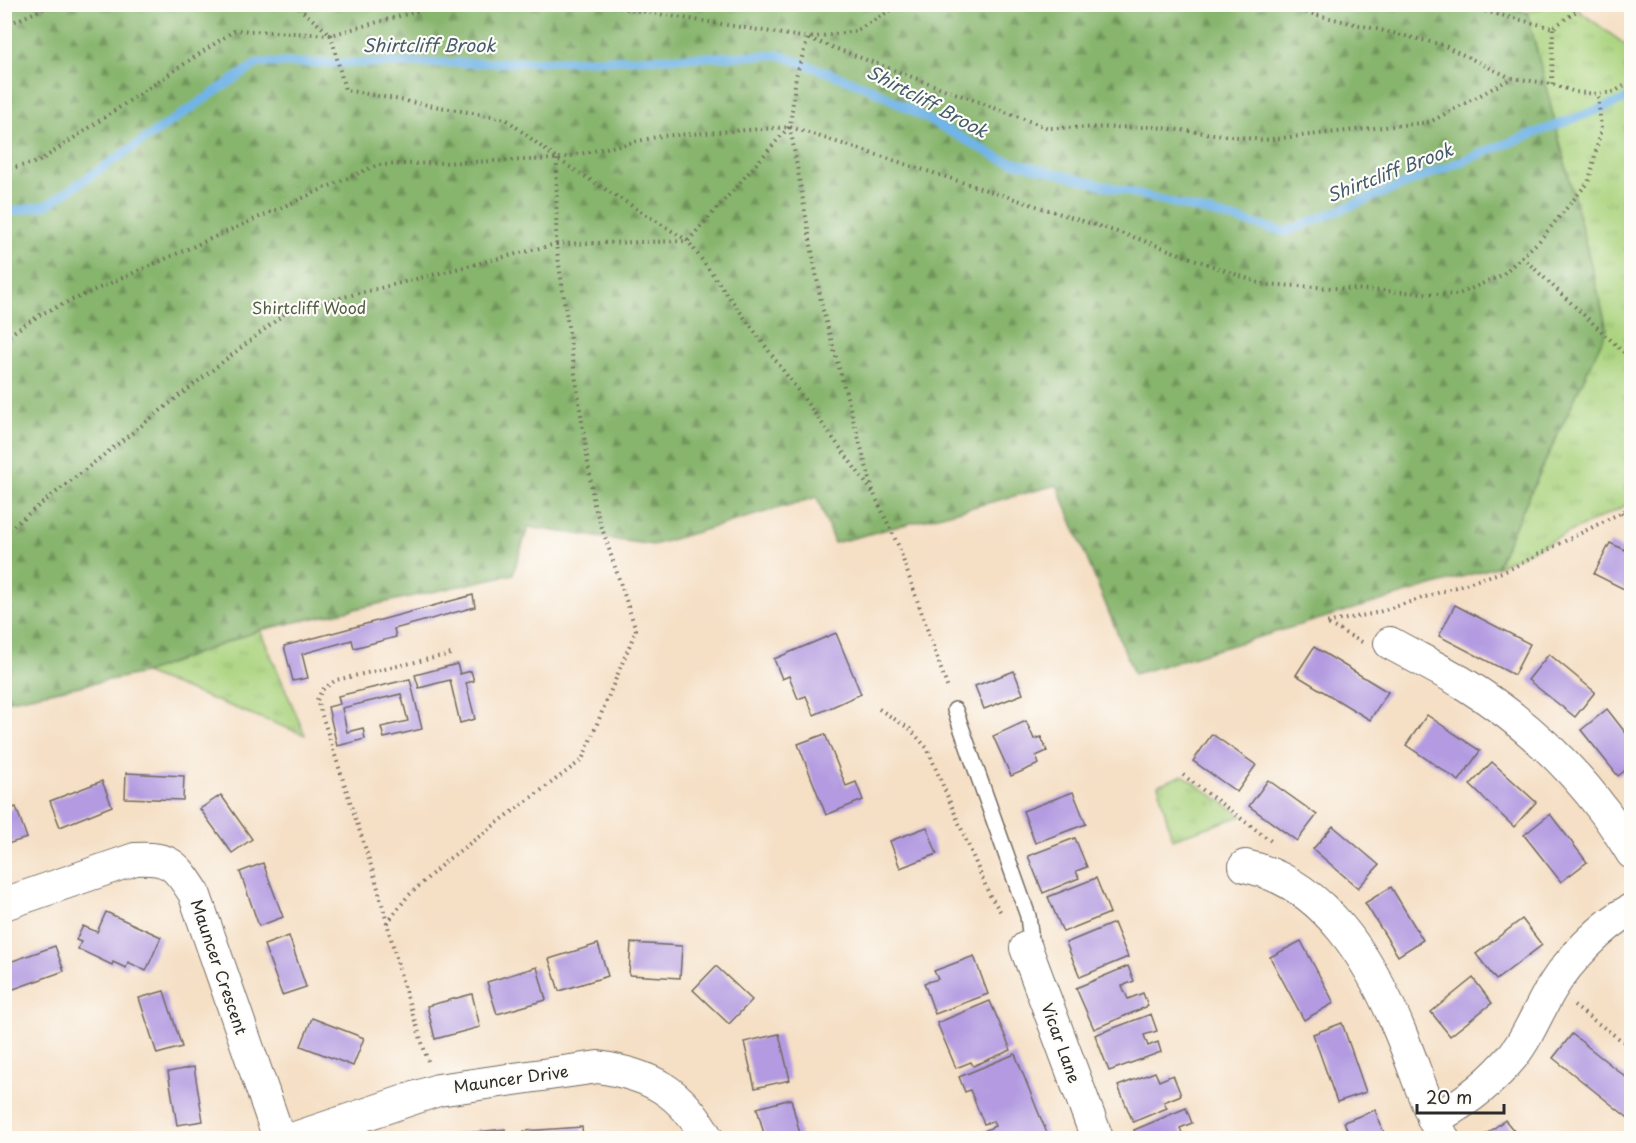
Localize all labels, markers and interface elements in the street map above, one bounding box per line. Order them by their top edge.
water label: Shirtcliff Brook [362,31,496,58]
water label: Shirtcliff Brook [863,57,993,144]
water label: Shirtcliff Brook [1322,135,1457,208]
park label: Shirtcliff Wood [252,295,366,319]
street label: Mauncer Crescent [186,896,254,1038]
street label: Vicar Lane [1036,999,1088,1086]
street label: Mauncer Drive [452,1058,570,1098]
scale bar [1417,1077,1504,1115]
text: 20 m [1426,1083,1472,1110]

